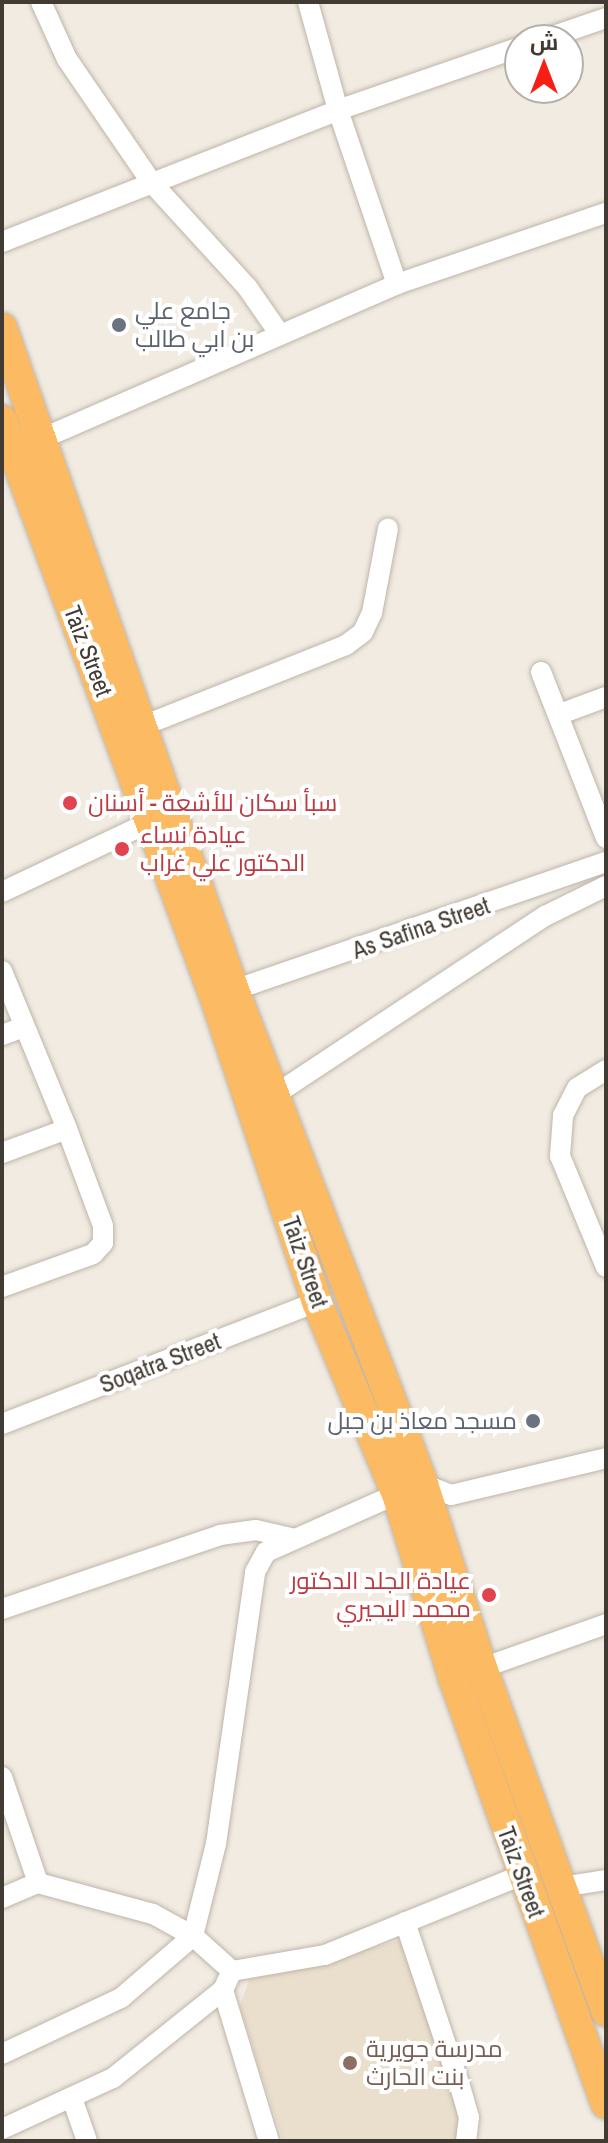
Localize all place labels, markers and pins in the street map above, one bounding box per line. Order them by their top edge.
place label: جامع علي بن ابي طالب [135,297,254,353]
marker: جامع علي بن ابي طالب [110,316,128,334]
place label: سبأ سكان للأشعة - أسنان [88,789,337,817]
marker: سبأ سكان للأشعة - أسنان [59,792,81,814]
place label: عيادة نساء الدكتور علي غراب [140,821,305,877]
marker: عيادة نساء الدكتور علي غراب [111,838,133,860]
place label: مسجد معاذ بن جبل [328,1407,517,1435]
marker: مسجد معاذ بن جبل [524,1412,542,1430]
place label: عيادة الجلد الدكتور محمد اليحيري [290,1567,471,1623]
marker: عيادة الجلد الدكتور محمد اليحيري [478,1584,500,1606]
place label: مدرسة جويرية بنت الحارث [366,2035,503,2091]
marker: مدرسة جويرية بنت الحارث [341,2054,359,2072]

